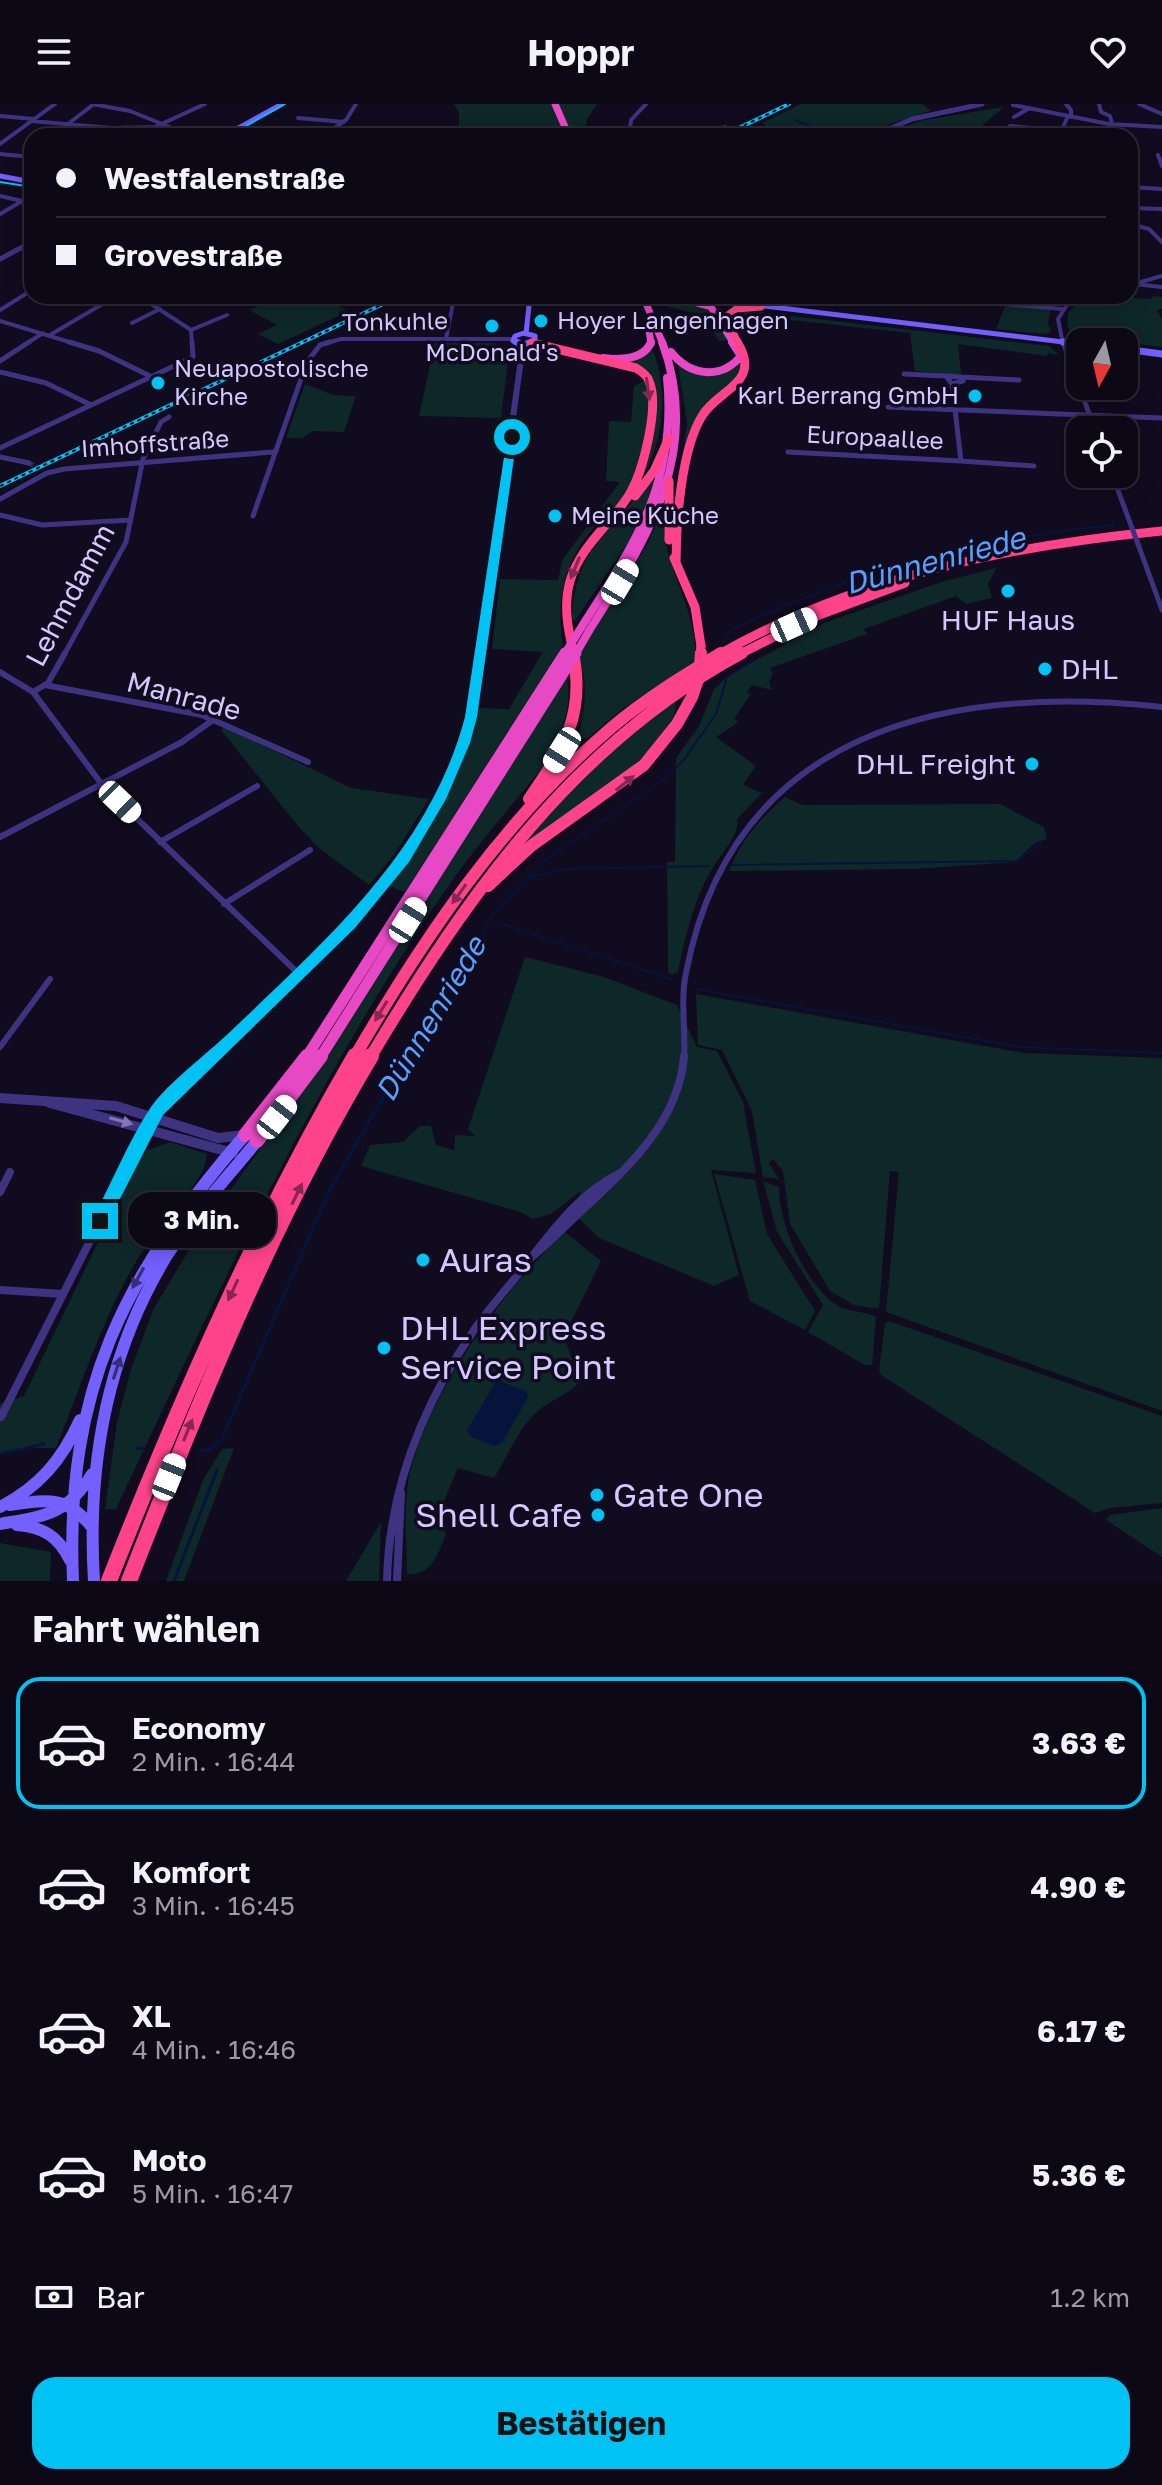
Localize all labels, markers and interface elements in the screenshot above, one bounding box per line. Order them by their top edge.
icon: menu [32,30,76,74]
icon: heart [1086,30,1130,74]
text: Hoppr [527,31,635,74]
text: Westfalenstraße [104,160,345,196]
text: Grovestraße [104,237,283,273]
street label: Tonkuhle [342,305,448,336]
place label: Hoyer Langenhagen [557,305,789,334]
marker: Hoyer Langenhagen [532,312,550,330]
marker: McDonald's [483,317,501,335]
north arrow [1066,328,1138,400]
map controls [1066,328,1138,488]
place label: McDonald's [425,337,559,366]
place label: Neuapostolische Kirche [174,353,369,410]
marker: Neuapostolische Kirche [149,374,167,392]
one-way arrow [642,376,655,401]
place label: Karl Berrang GmbH [737,380,959,409]
marker: Karl Berrang GmbH [966,387,984,405]
button: locate [1066,416,1138,488]
street label: Europaallee [806,418,945,455]
route start [494,419,530,455]
street label: Imhoffstraße [80,423,230,462]
place label: Meine Küche [571,500,719,529]
marker: Meine Küche [546,507,564,525]
street label: Lehmdamm [18,518,121,672]
water label: Dünnenriede [841,518,1031,601]
car [597,555,643,609]
one-way arrow [569,556,582,580]
marker: HUF Haus [999,582,1017,600]
place label: HUF Haus [941,603,1075,636]
car [767,604,821,646]
place label: DHL [1061,652,1118,685]
marker: DHL [1036,660,1054,678]
street label: Manrade [123,664,245,727]
car [539,723,585,777]
place label: DHL Freight [856,747,1016,780]
marker: DHL Freight [1023,755,1041,773]
one-way arrow [615,775,635,791]
car [94,777,146,827]
one-way arrow [452,883,468,904]
car [385,893,431,947]
water label: Dünnenriede [367,928,495,1107]
one-way arrow [375,1000,389,1022]
car [253,1091,301,1143]
one-way arrow [110,1115,134,1128]
one-way arrow [290,1183,304,1206]
callout: 3 Min. [128,1193,276,1249]
route end [82,1203,118,1239]
text: 3 Min. [164,1204,240,1235]
place label: Auras [439,1239,532,1279]
marker: Auras [414,1251,432,1269]
one-way arrow [131,1267,145,1289]
one-way arrow [226,1278,240,1302]
place label: DHL Express Service Point [400,1307,616,1386]
marker: DHL Express Service Point [375,1339,393,1357]
one-way arrow [111,1356,124,1380]
one-way arrow [182,1418,195,1442]
car [149,1450,189,1504]
place label: Gate One [613,1474,763,1514]
marker: Gate One [588,1486,606,1504]
place label: Shell Cafe [415,1494,582,1534]
marker: Shell Cafe [589,1506,607,1524]
text: Fahrt wählen [32,1607,260,1650]
icon: car [36,1707,108,1779]
text: Economy [132,1710,266,1746]
text: 3.63 € [1032,1725,1126,1761]
text: 2 Min. · 16:44 [132,1746,295,1777]
icon: car [36,1851,108,1923]
text: Komfort [132,1854,251,1890]
text: 4.90 € [1030,1869,1126,1905]
text: 3 Min. · 16:45 [132,1890,295,1921]
icon: car [36,1995,108,2067]
text: XL [132,1998,171,2034]
text: 6.17 € [1037,2013,1126,2049]
text: 4 Min. · 16:46 [132,2034,296,2065]
icon: car [36,2139,108,2211]
text: Moto [132,2142,207,2178]
text: 5.36 € [1032,2157,1126,2193]
text: 5 Min. · 16:47 [132,2178,293,2209]
icon: cash [32,2275,76,2319]
text: Bar [96,2279,145,2315]
text: 1.2 km [1050,2282,1130,2313]
button: Bestätigen [32,2377,1130,2469]

